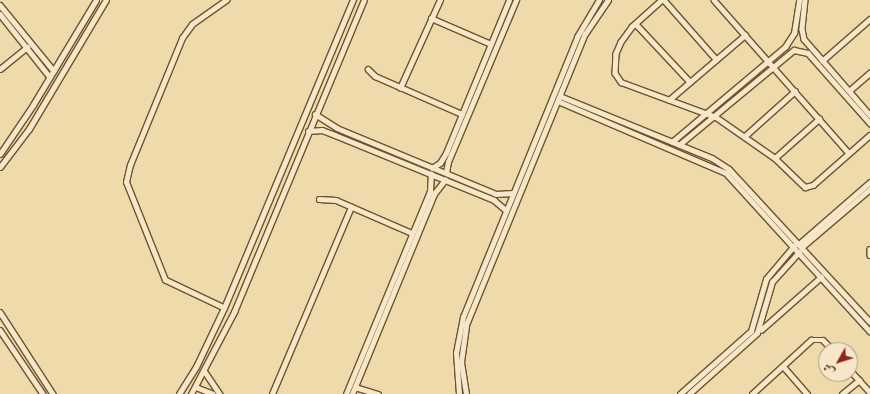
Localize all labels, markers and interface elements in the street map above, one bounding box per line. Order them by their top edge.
north arrow [818,342,858,382]
text: ش [820,360,838,378]

